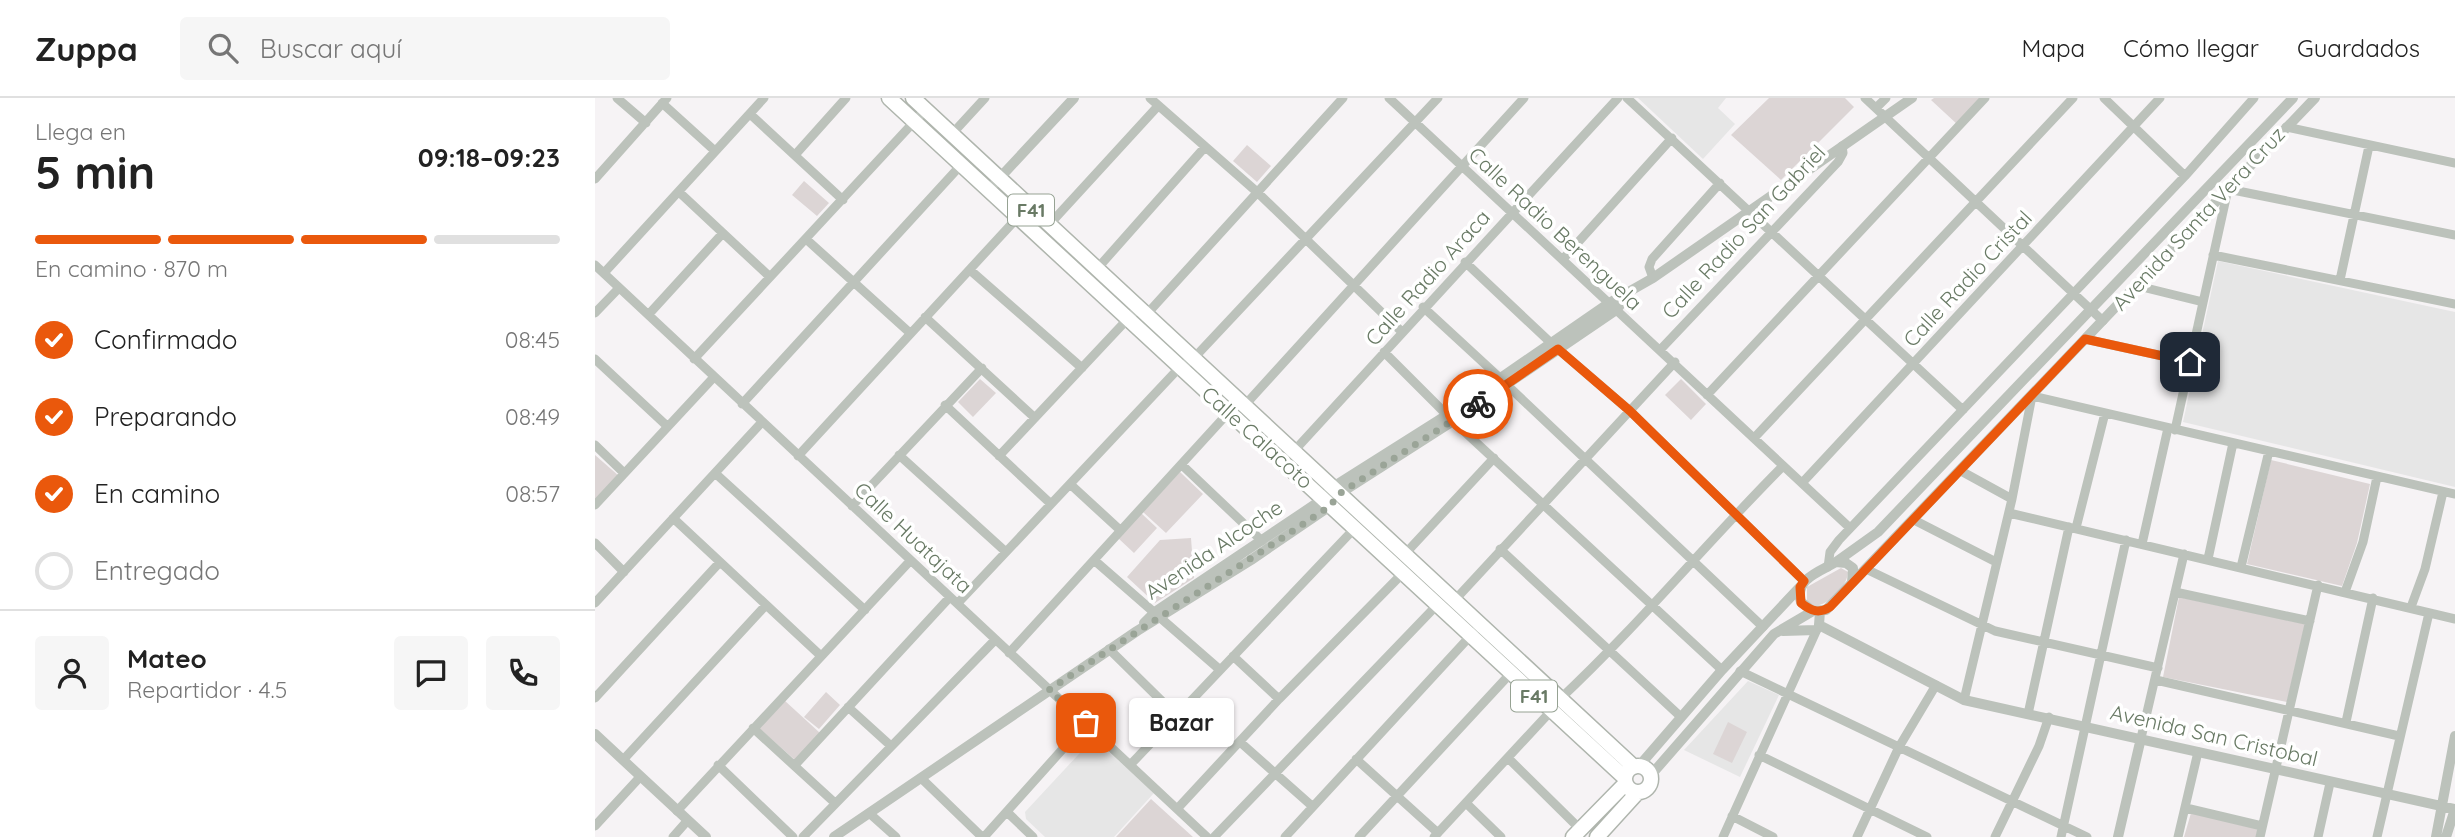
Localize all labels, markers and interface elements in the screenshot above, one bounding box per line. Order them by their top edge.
search box [180,17,670,80]
text: Zuppa [35,28,138,69]
icon: search [204,29,242,67]
text: Buscar aquí [260,32,402,65]
text: Mapa [2022,33,2085,63]
text: Cómo llegar [2123,33,2259,63]
text: Guardados [2297,33,2420,63]
text: Llega en [35,117,126,146]
street label: Avenida Santa Vera Cruz [2106,121,2290,315]
street label: Calle Radio San Gabriel [1656,139,1831,324]
text: 09:18–09:23 [418,141,560,174]
street label: Calle Radio Berenguela [1464,141,1648,315]
text: 5 min [35,143,155,201]
road number: F41 [1008,194,1054,226]
street label: Calle Radio Araca [1359,204,1495,351]
street label: Calle Radio Cristal [1897,205,2037,352]
text: En camino · 870 m [35,254,228,283]
icon: check [35,321,73,359]
text: Confirmado [94,323,238,356]
text: 08:45 [505,325,560,354]
pin [2160,332,2220,392]
icon: home [2171,343,2209,381]
courier [1443,369,1513,439]
street label: Calle Calacoto [1197,381,1319,494]
icon: bike [1459,385,1497,423]
icon: check [35,398,73,436]
text: Preparando [94,400,237,433]
text: 08:49 [505,402,560,431]
icon: check [35,475,73,513]
street label: Calle Huatajata [849,476,978,598]
text: En camino [94,477,220,510]
text: 08:57 [505,479,560,508]
street label: Avenida Alcoche [1140,494,1287,605]
text: Entregado [94,554,220,587]
button: person [35,636,109,710]
button: chat [394,636,468,710]
button: phone [486,636,560,710]
text: Mateo [127,642,207,675]
text: Repartidor · 4.5 [127,675,287,704]
road number: F41 [1511,680,1557,712]
pin [1056,693,1116,753]
callout: Bazar [1128,698,1233,748]
street label: Avenida San Cristobal [2108,698,2321,772]
icon: bag [1067,704,1105,742]
text: Bazar [1149,708,1214,737]

